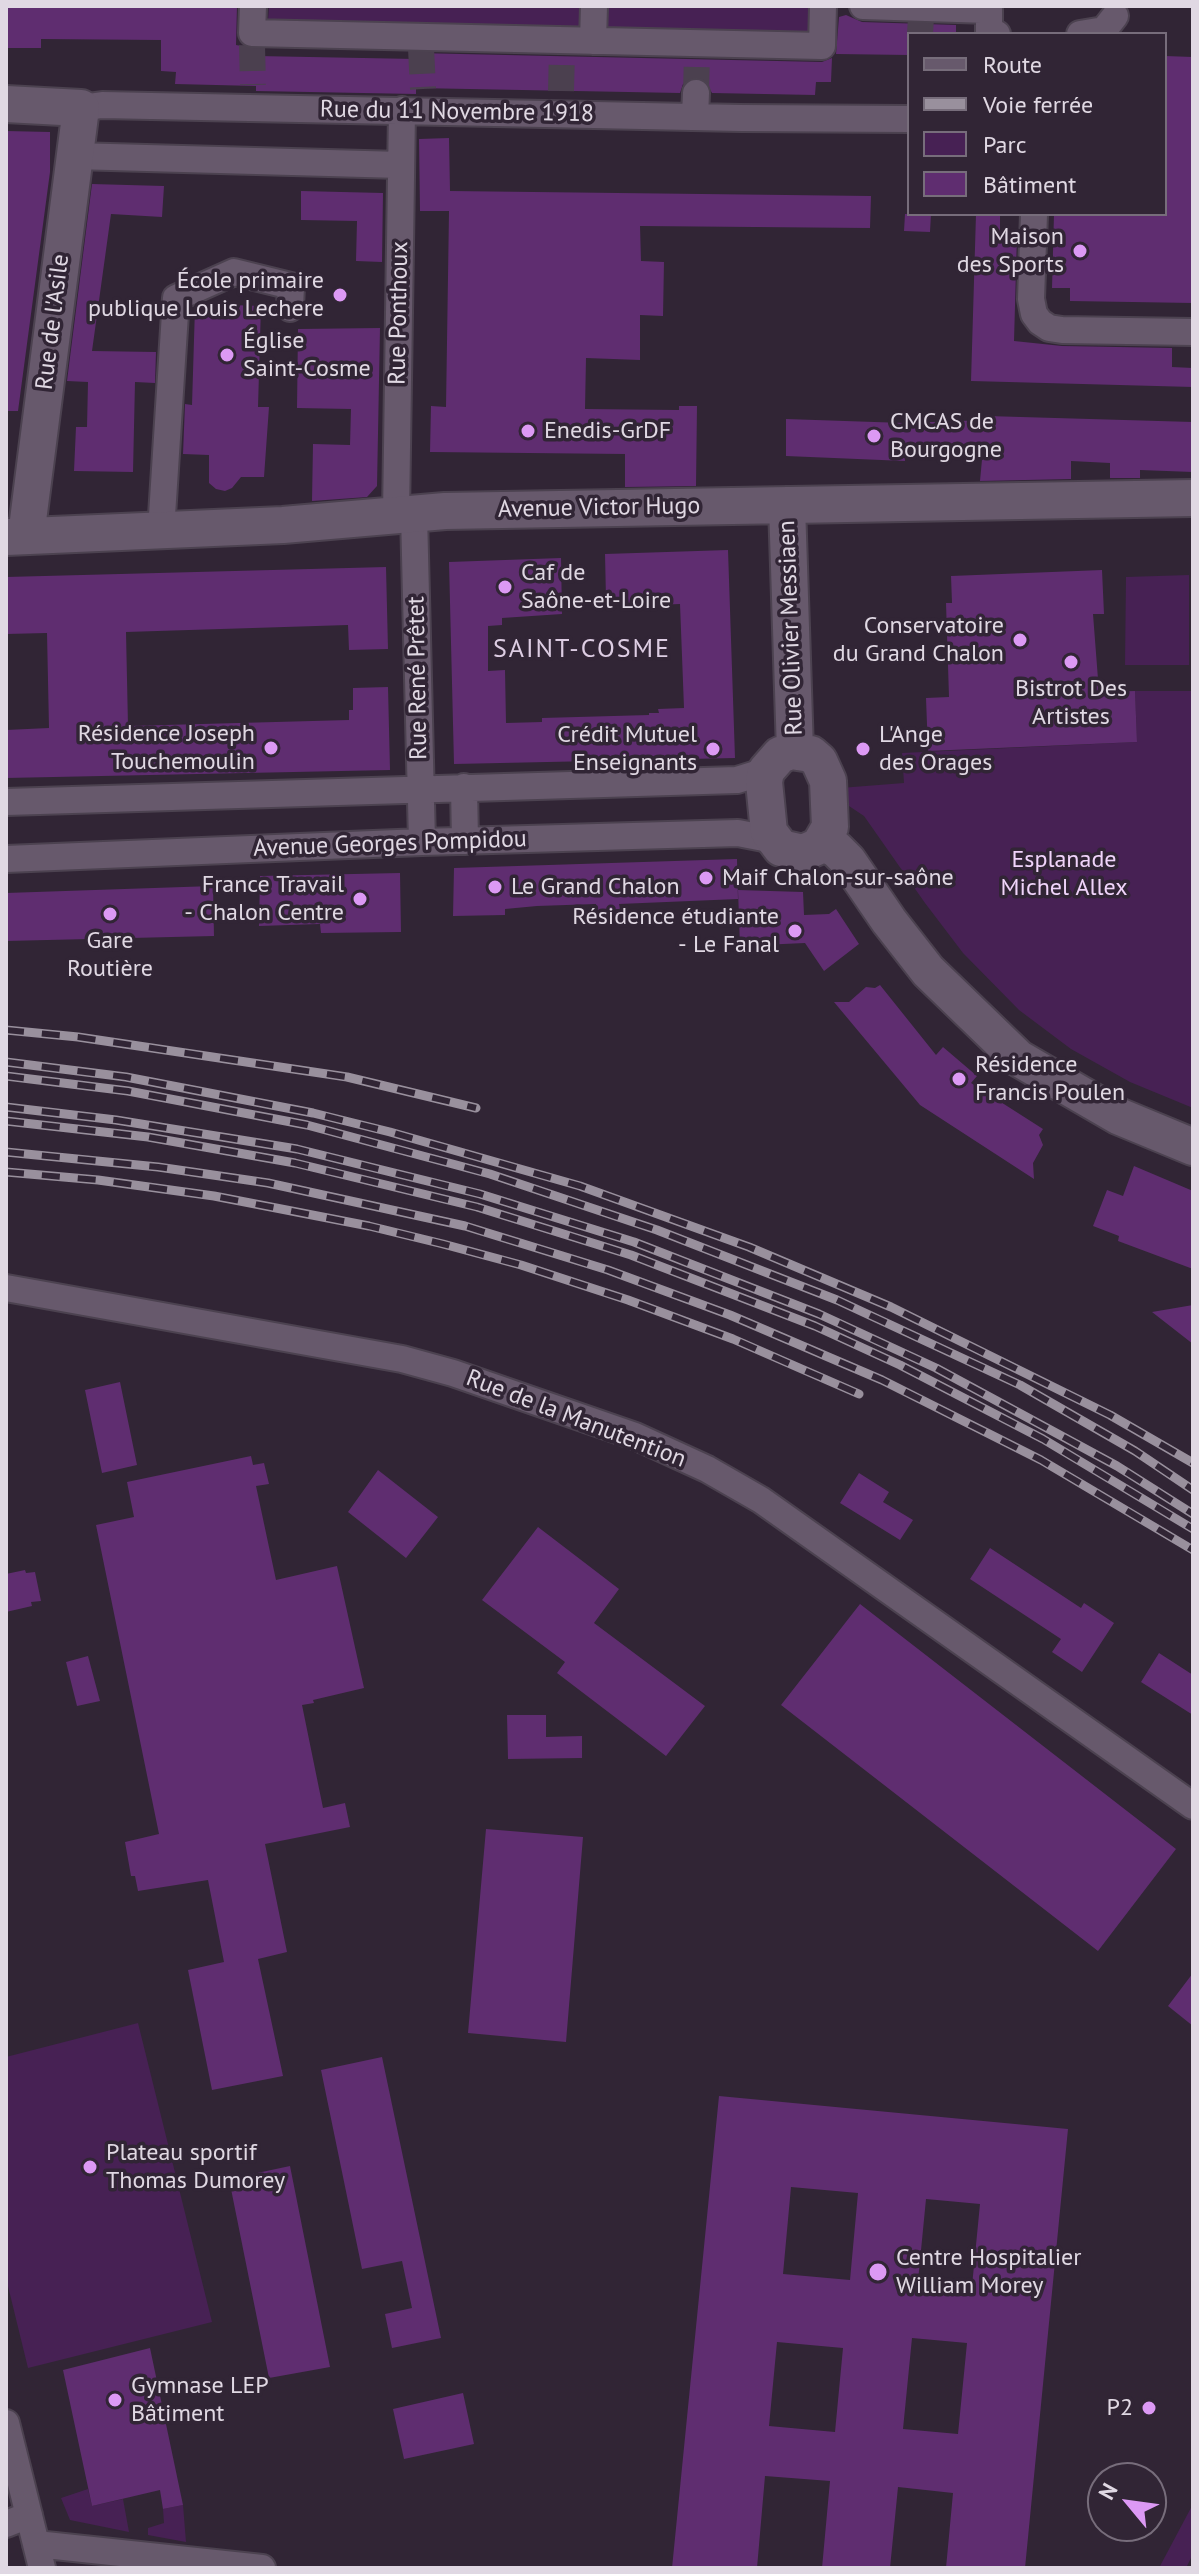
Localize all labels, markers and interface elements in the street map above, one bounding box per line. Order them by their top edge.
legend [907,32,1167,216]
text: Route [983,49,1042,80]
text: Voie ferrée [983,89,1093,120]
street label: Rue du 11 Novembre 1918 [320,95,594,129]
text: Parc [983,129,1026,160]
text: Bâtiment [983,169,1076,200]
place label: Maison des Sports [957,223,1064,279]
street label: Rue Ponthoux [383,241,415,385]
marker: Maison des Sports [1071,242,1089,260]
street label: Rue de l'Asile [30,253,76,391]
place label: École primaire publique Louis Lechere [88,267,324,323]
marker: École primaire publique Louis Lechere [331,286,349,304]
place label: Église Saint-Cosme [243,327,371,383]
marker: Église Saint-Cosme [218,346,236,364]
place label: CMCAS de Bourgogne [890,408,1002,464]
place label: Enedis-GrDF [544,417,671,445]
marker: Enedis-GrDF [519,422,537,440]
marker: CMCAS de Bourgogne [865,427,883,445]
street label: Avenue Victor Hugo [498,492,700,524]
street label: Rue Olivier Messiaen [773,520,809,736]
place label: Caf de Saône-et-Loire [521,559,671,615]
marker: Caf de Saône-et-Loire [496,578,514,596]
street label: Rue René Prêtet [402,596,434,760]
place label: Conservatoire du Grand Chalon [833,612,1004,668]
marker: Conservatoire du Grand Chalon [1011,631,1029,649]
district label: SAINT-COSME [493,634,671,666]
marker: Bistrot Des Artistes [1062,653,1080,671]
place label: Bistrot Des Artistes [1015,675,1127,731]
place label: Résidence Joseph Touchemoulin [78,720,255,776]
place label: Crédit Mutuel Enseignants [557,721,697,777]
place label: L'Ange des Orages [879,721,992,777]
marker: Résidence Joseph Touchemoulin [262,739,280,757]
marker: Crédit Mutuel Enseignants [704,740,722,758]
marker: L'Ange des Orages [854,740,872,758]
street label: Avenue Georges Pompidou [253,825,527,863]
park label: Esplanade Michel Allex [1000,846,1128,902]
place label: Maif Chalon-sur-saône [722,864,954,892]
marker: Maif Chalon-sur-saône [697,869,715,887]
place label: France Travail - Chalon Centre [184,871,344,927]
place label: Le Grand Chalon [511,873,680,901]
marker: Le Grand Chalon [486,878,504,896]
marker: France Travail - Chalon Centre [351,890,369,908]
place label: Résidence étudiante - Le Fanal [572,903,779,959]
marker: Gare Routière [101,905,119,923]
marker: Résidence étudiante - Le Fanal [786,922,804,940]
place label: Gare Routière [67,927,153,983]
place label: Résidence Francis Poulen [975,1051,1125,1107]
marker: Résidence Francis Poulen [950,1070,968,1088]
street label: Rue de la Manutention [462,1364,690,1474]
place label: Plateau sportif Thomas Dumorey [106,2139,285,2195]
marker: Plateau sportif Thomas Dumorey [81,2158,99,2176]
place label: Centre Hospitalier William Morey [896,2244,1081,2300]
marker: Centre Hospitalier William Morey [867,2261,889,2283]
place label: Gymnase LEP Bâtiment [131,2372,269,2428]
marker: Gymnase LEP Bâtiment [106,2391,124,2409]
place label: P2 [1107,2394,1133,2422]
marker: P2 [1140,2399,1158,2417]
north arrow [1087,2462,1167,2542]
text: N [1092,2478,1124,2504]

